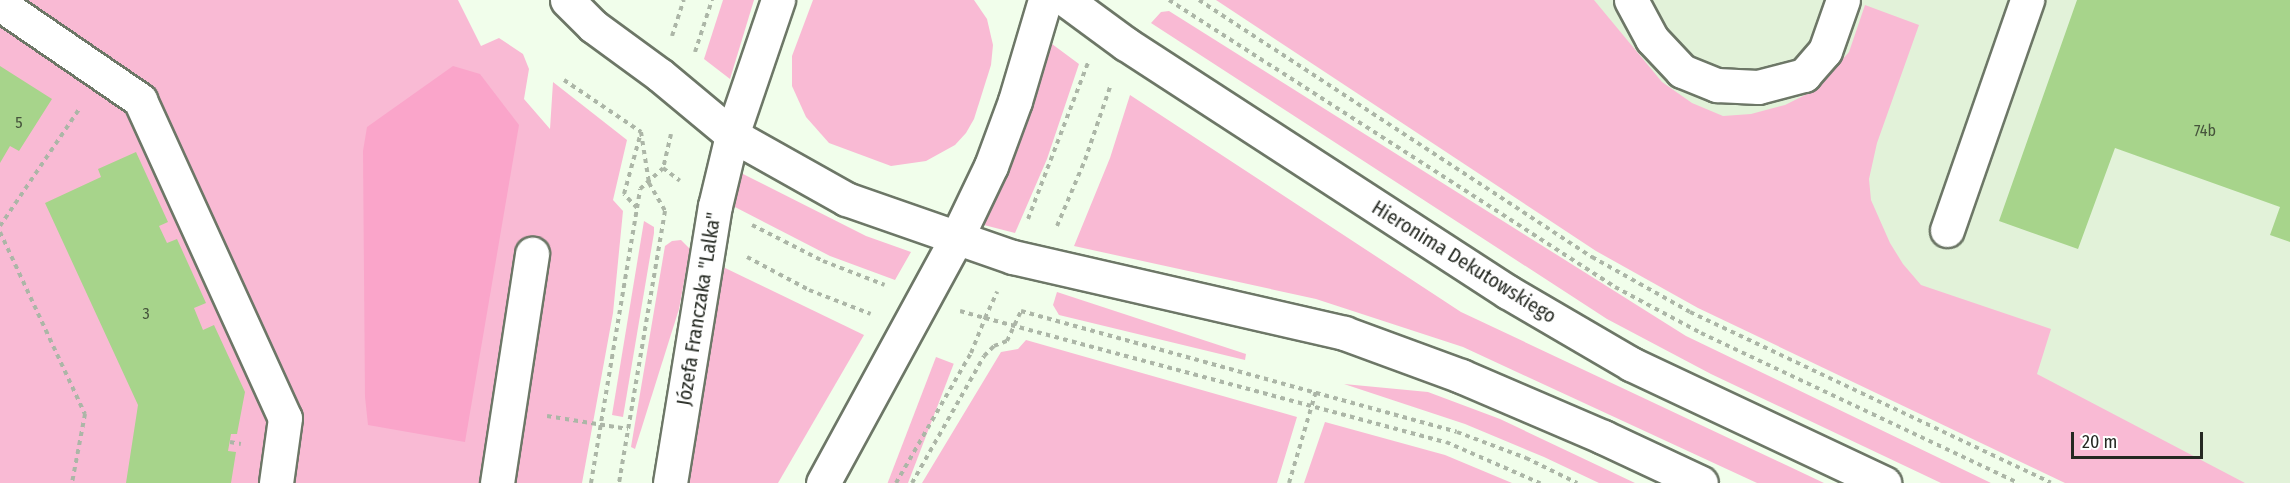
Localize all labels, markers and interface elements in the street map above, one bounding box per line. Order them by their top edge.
house number: 5 [15,113,23,133]
house number: 74b [2194,121,2216,141]
street label: Hieronima Dekutowskiego [1367,195,1561,329]
street label: Józefa Franczaka "Lalka" [672,211,726,407]
house number: 3 [142,304,150,324]
scale bar [2074,420,2206,458]
text: 20 m [2082,431,2117,453]

